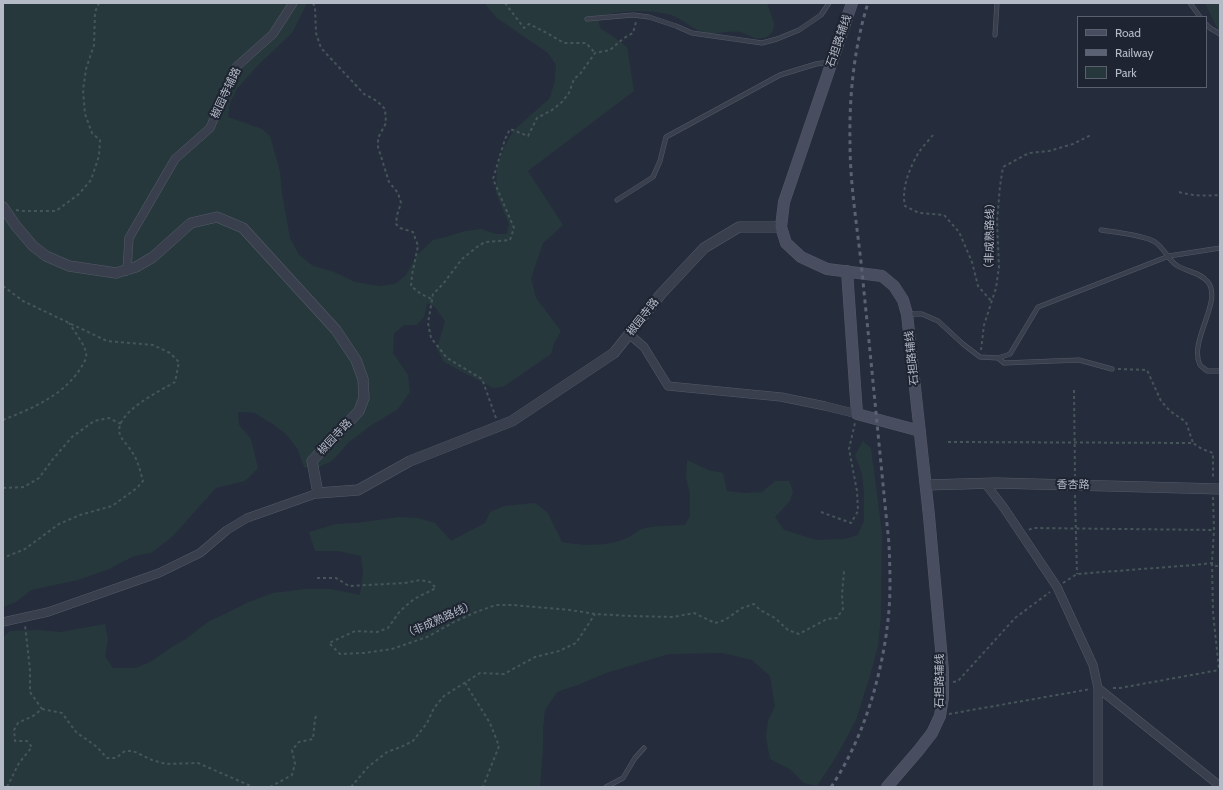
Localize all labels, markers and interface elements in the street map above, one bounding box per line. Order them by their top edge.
street label: 石担路辅线 [824,13,854,69]
legend [1077,16,1207,88]
text: Road [1115,25,1141,40]
text: Railway [1115,45,1153,60]
street label: 椒园寺辅路 [208,65,244,121]
text: Park [1115,65,1137,80]
street label: （非成熟路线） [983,197,997,275]
street label: 椒园寺路 [624,296,662,338]
street label: 石担路辅线 [903,330,921,386]
street label: 椒园寺路 [315,416,355,458]
street label: 香杏路 [1056,478,1090,492]
street label: （非成熟路线） [401,598,477,642]
street label: 石担路辅线 [933,654,947,708]

